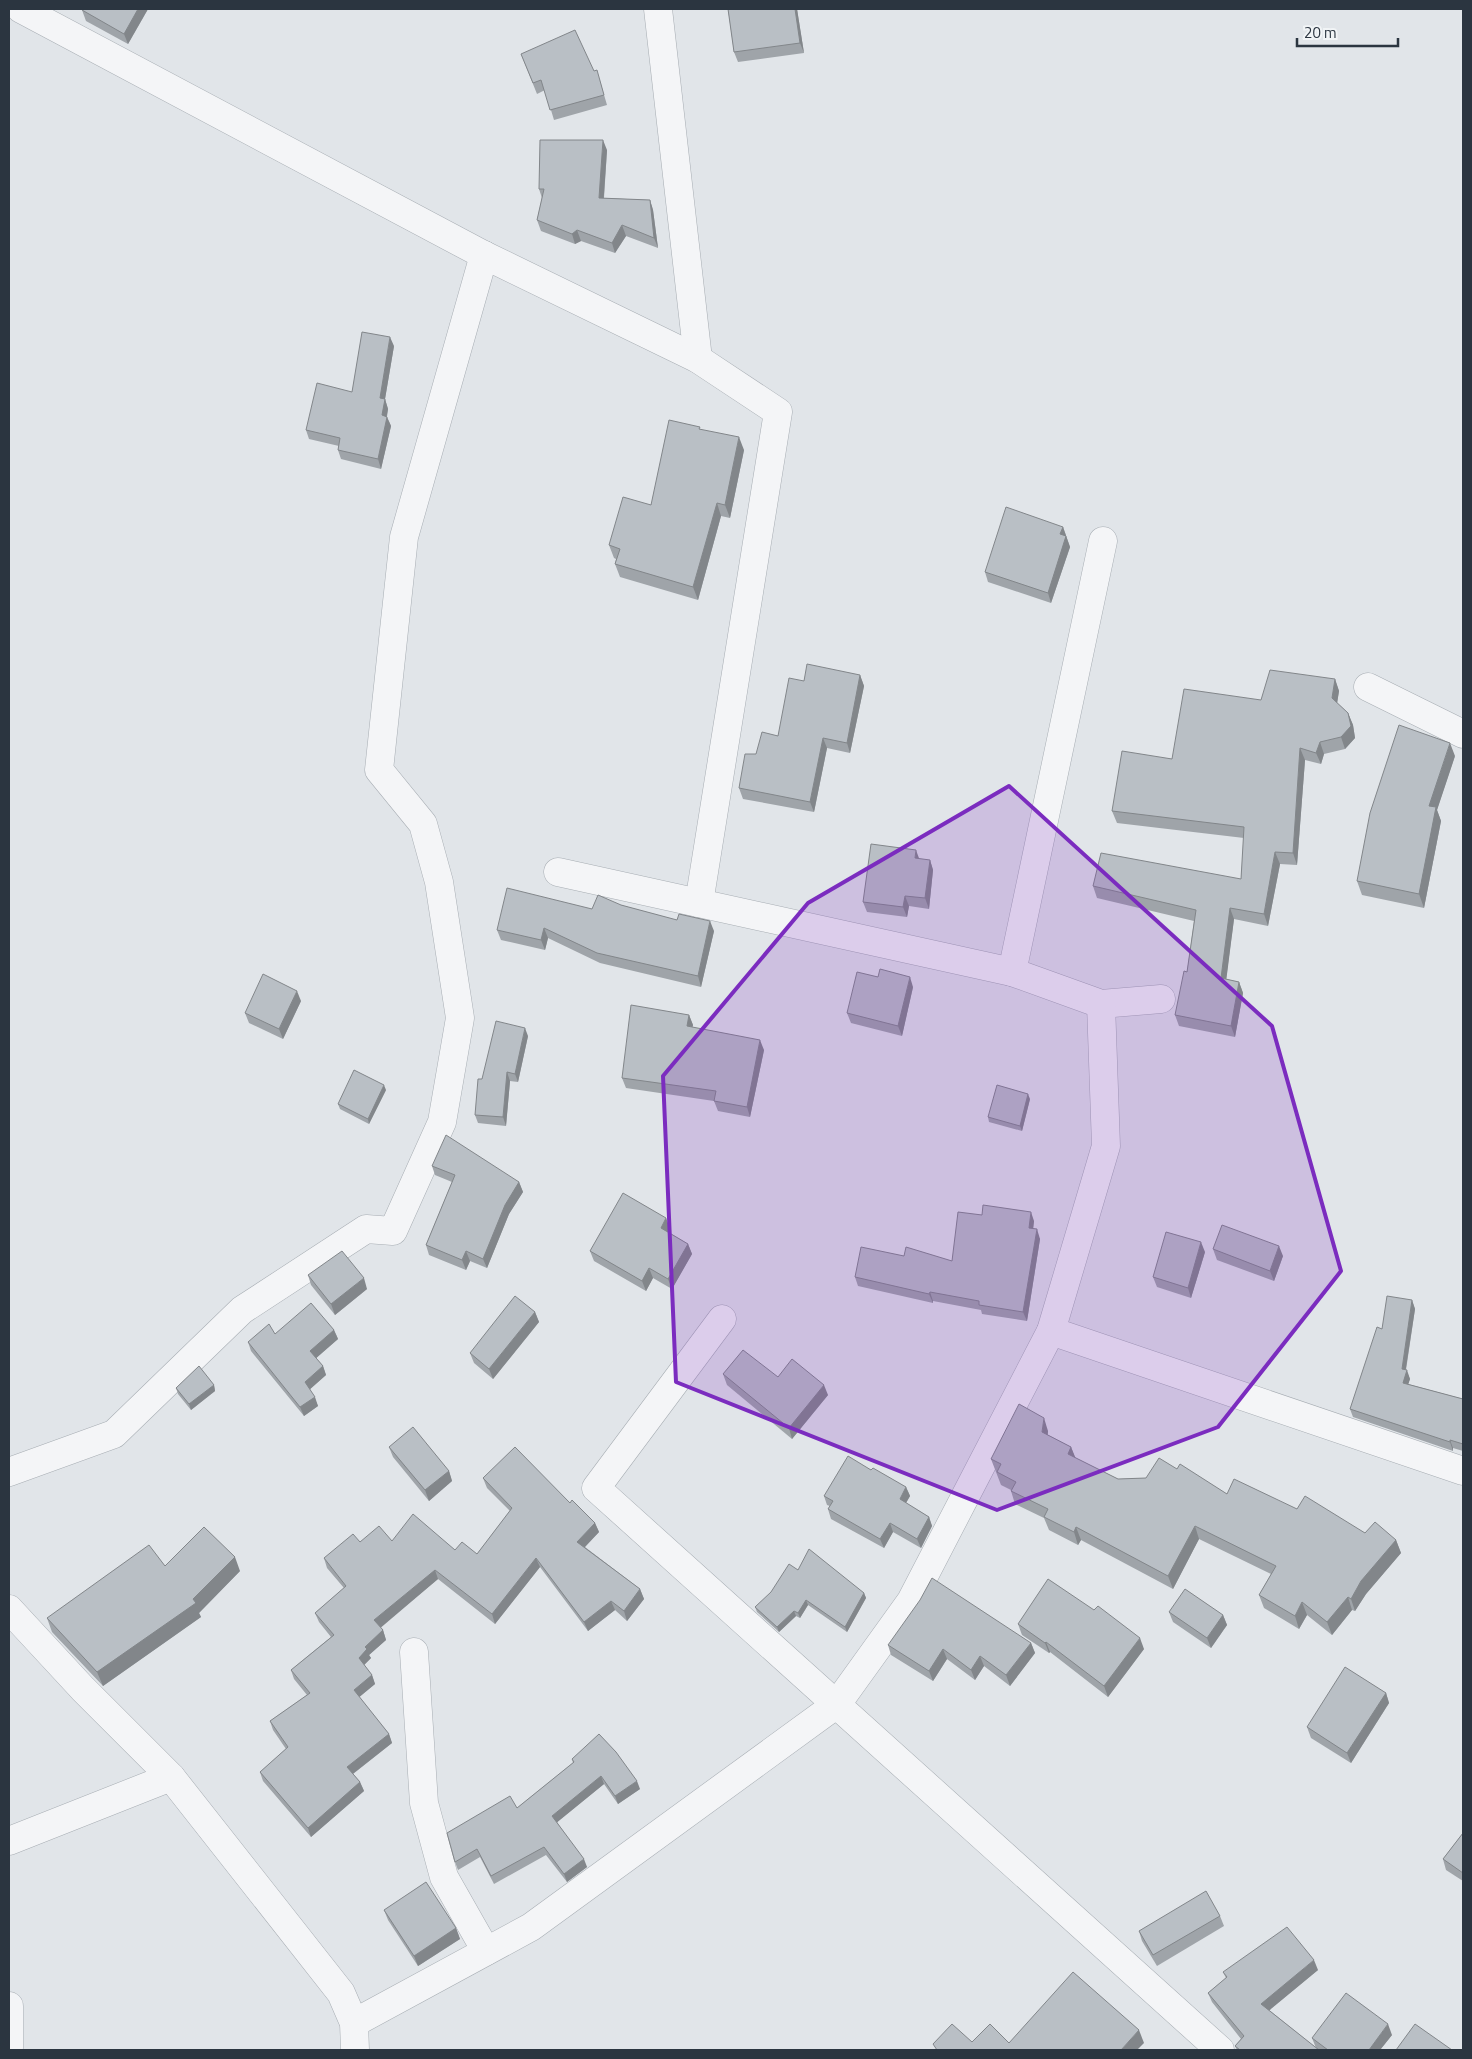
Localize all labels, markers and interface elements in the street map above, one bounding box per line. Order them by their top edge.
scale bar [1297,15,1398,47]
text: 20 m [1304,21,1337,44]

